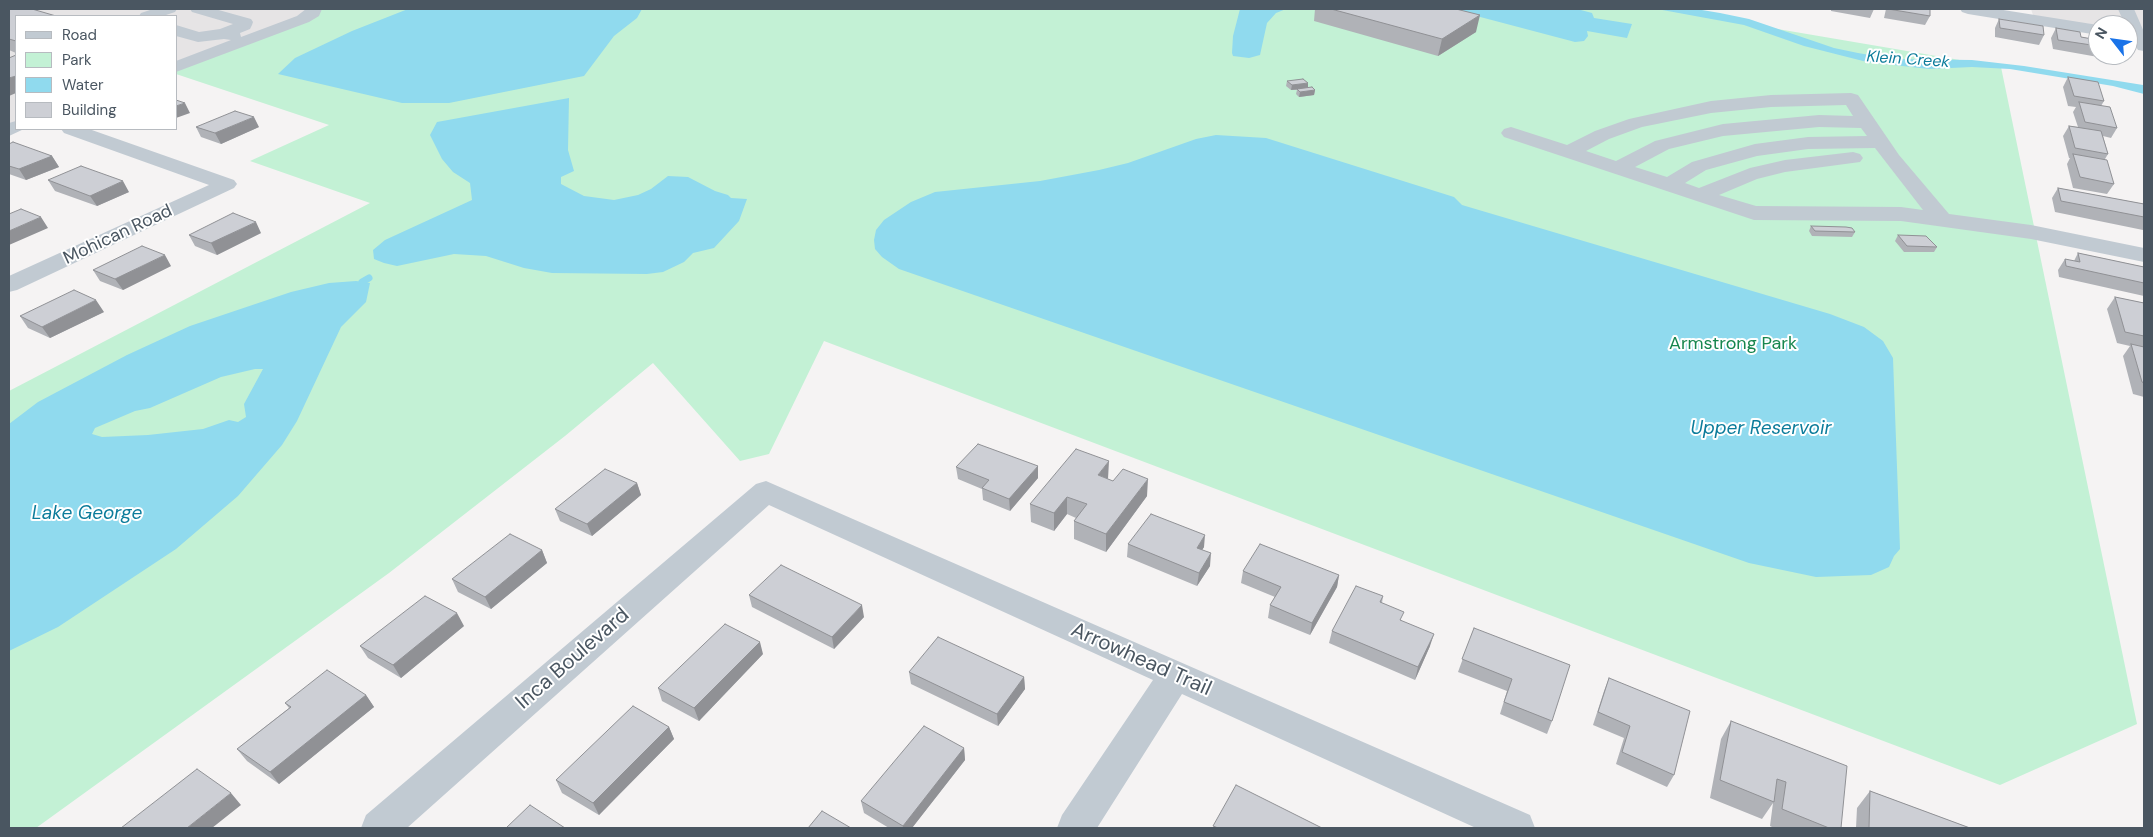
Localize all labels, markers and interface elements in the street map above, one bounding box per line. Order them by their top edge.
legend [15,15,178,130]
north arrow [2088,15,2138,65]
text: N [2091,24,2111,42]
text: Road [62,25,97,45]
water label: Klein Creek [1866,48,1950,72]
text: Park [62,50,92,70]
text: Water [62,75,103,95]
text: Building [62,100,117,120]
street label: Mohican Road [60,200,176,270]
park label: Armstrong Park [1669,333,1797,355]
water label: Upper Reservoir [1690,418,1832,440]
water label: Lake George [32,503,142,525]
street label: Inca Boulevard [511,603,635,715]
street label: Arrowhead Trail [1067,618,1215,702]

